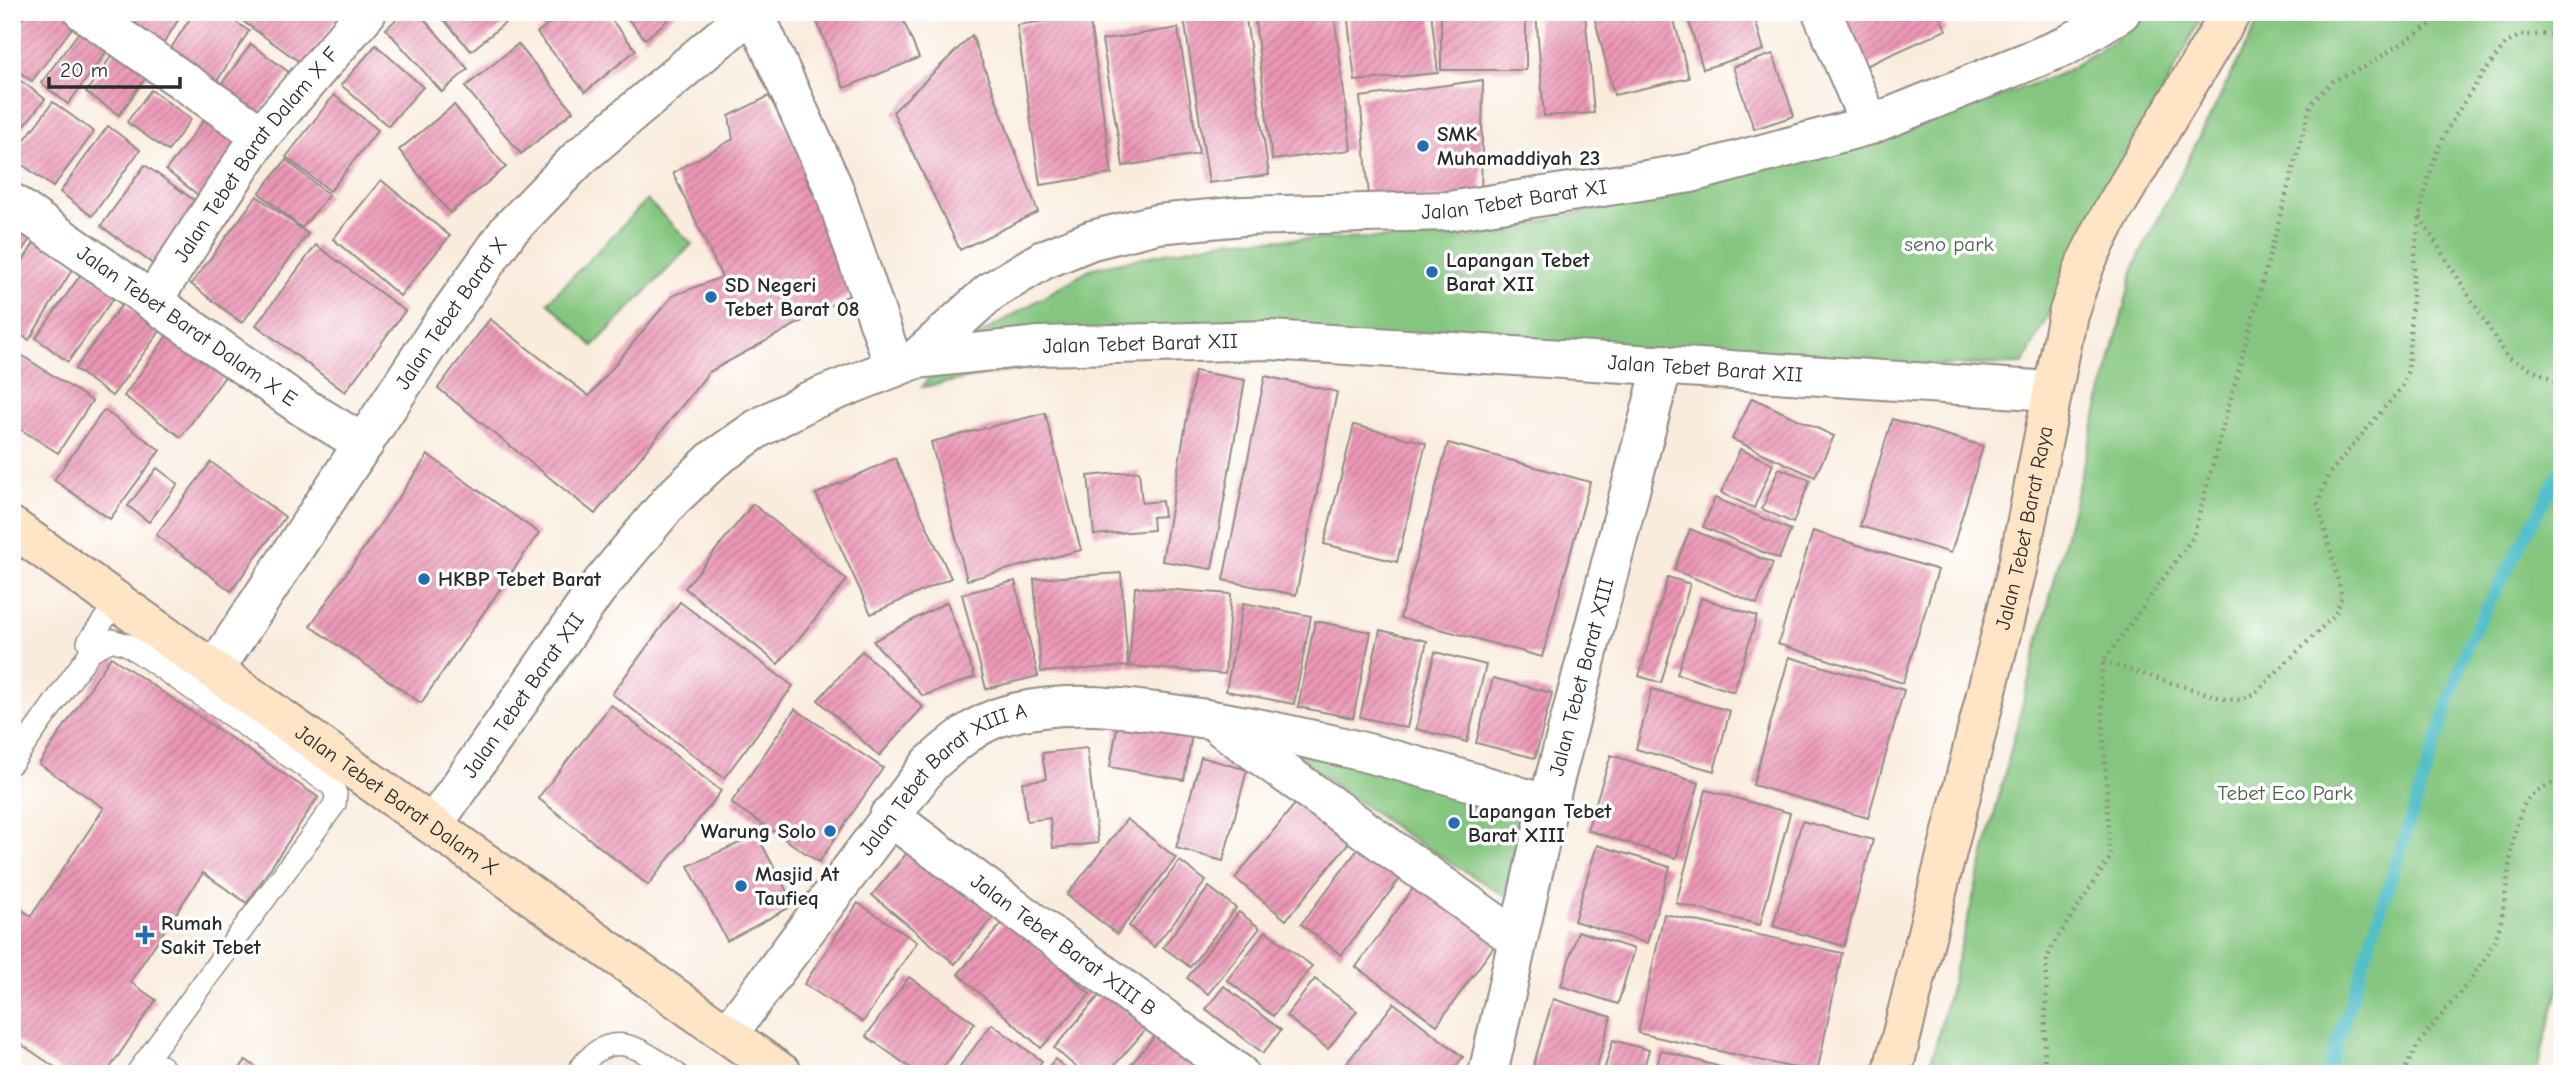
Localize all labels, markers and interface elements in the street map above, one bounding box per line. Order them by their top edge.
street label: Jalan Tebet Barat Dalam X F [169,42,344,267]
scale bar [49,46,180,90]
text: 20 m [60,58,108,82]
place label: SMK Muhamaddiyah 23 [1437,122,1600,170]
marker: SMK Muhamaddiyah 23 [1415,138,1431,154]
street label: Jalan Tebet Barat XI [1421,174,1609,224]
park label: seno park [1904,232,1994,256]
street label: Jalan Tebet Barat X [390,233,512,394]
street label: Jalan Tebet Barat Dalam X E [73,241,302,411]
place label: Lapangan Tebet Barat XII [1446,248,1590,296]
marker: Lapangan Tebet Barat XII [1424,264,1440,280]
place label: SD Negeri Tebet Barat 08 [725,273,859,321]
marker: SD Negeri Tebet Barat 08 [703,289,719,305]
street label: Jalan Tebet Barat XII [1042,329,1238,358]
street label: Jalan Tebet Barat XII [1607,350,1804,387]
street label: Jalan Tebet Barat Raya [1990,424,2057,632]
place label: HKBP Tebet Barat [438,567,602,591]
marker: HKBP Tebet Barat [416,571,432,587]
street label: Jalan Tebet Barat XIII [1544,575,1619,779]
street label: Jalan Tebet Barat XII [457,608,589,782]
street label: Jalan Tebet Barat XIII A [854,698,1029,860]
street label: Jalan Tebet Barat Dalam X [291,720,503,880]
park label: Tebet Eco Park [2217,781,2353,805]
place label: Lapangan Tebet Barat XIII [1468,799,1612,847]
marker: Lapangan Tebet Barat XIII [1446,815,1462,831]
place label: Warung Solo [701,819,816,843]
marker: Warung Solo [822,823,838,839]
place label: Masjid At Taufieq [755,862,840,910]
street label: Jalan Tebet Barat XIII B [966,869,1161,1021]
marker: Masjid At Taufieq [733,878,749,894]
place label: Rumah Sakit Tebet [161,911,262,959]
marker: Rumah Sakit Tebet [135,925,155,945]

